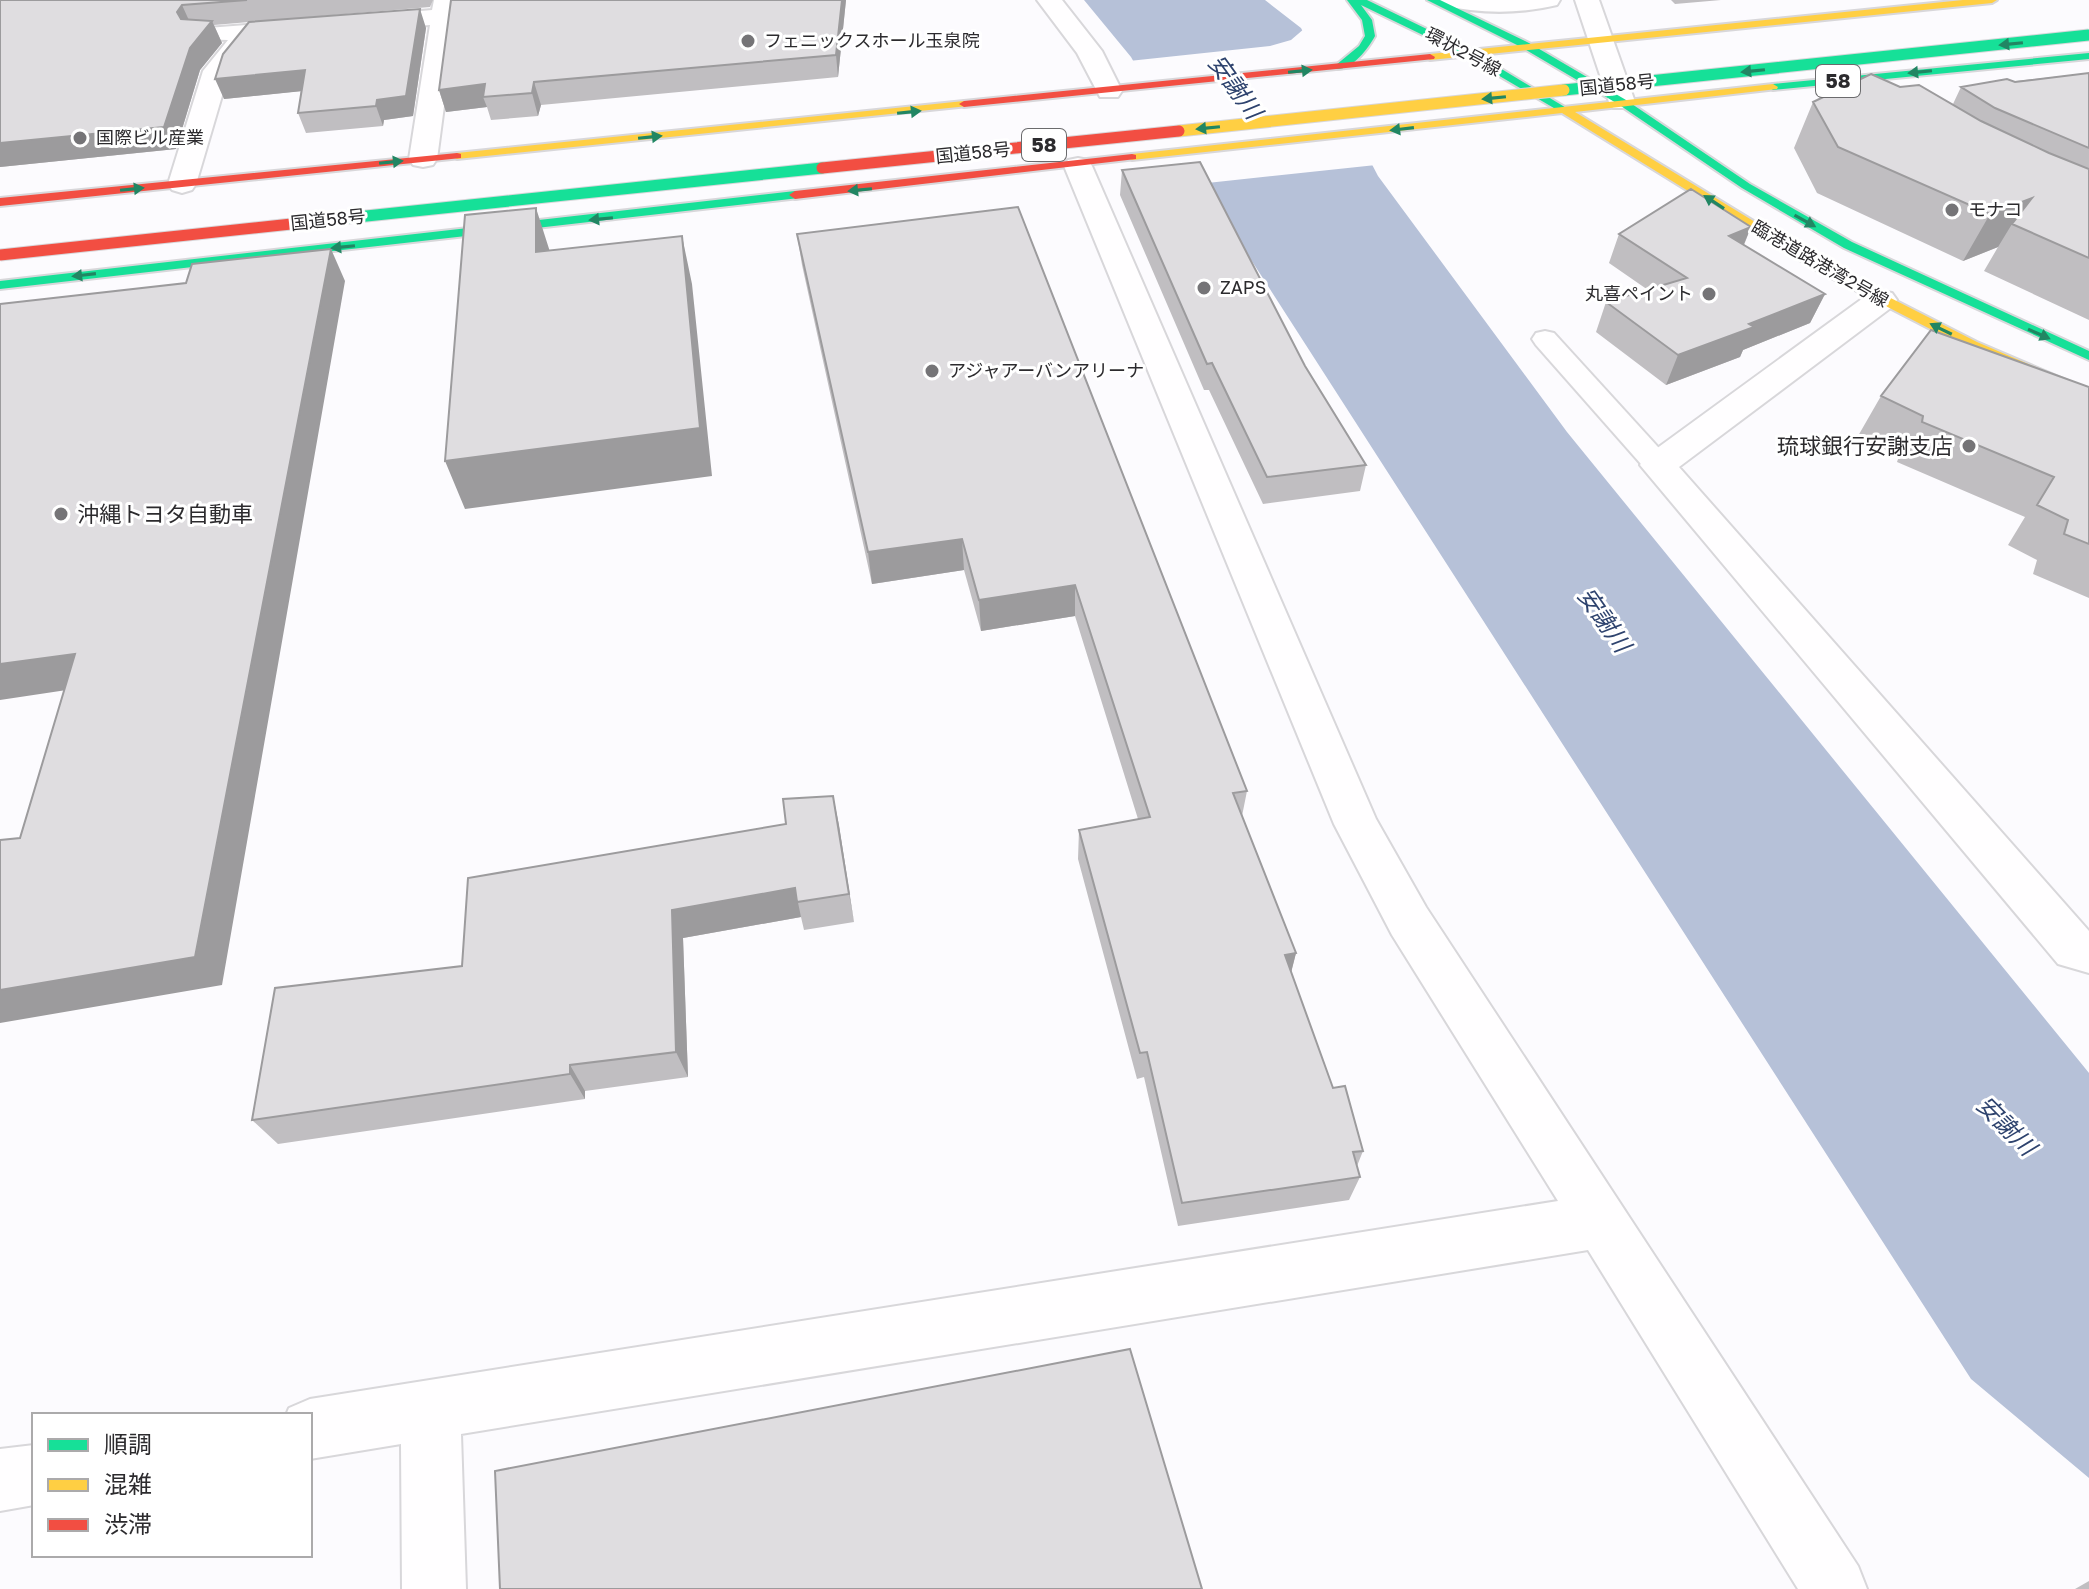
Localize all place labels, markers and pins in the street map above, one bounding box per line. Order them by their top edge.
place label: フェニックスホール玉泉院 [764,29,979,51]
marker: フェニックスホール玉泉院 [739,32,757,50]
place label: 国際ビル産業 [96,126,204,148]
marker: 国際ビル産業 [71,129,89,147]
place label: モナコ [1968,198,2022,220]
marker: モナコ [1943,201,1961,219]
place label: ZAPS [1220,276,1266,298]
marker: ZAPS [1195,279,1213,297]
place label: 丸喜ペイント [1585,282,1693,304]
marker: 丸喜ペイント [1700,285,1718,303]
place label: アジャアーバンアリーナ [948,359,1144,381]
marker: アジャアーバンアリーナ [923,362,941,380]
place label: 琉球銀行安謝支店 [1777,432,1953,459]
marker: 琉球銀行安謝支店 [1960,437,1978,455]
place label: 沖縄トヨタ自動車 [77,500,253,527]
marker: 沖縄トヨタ自動車 [52,505,70,523]

